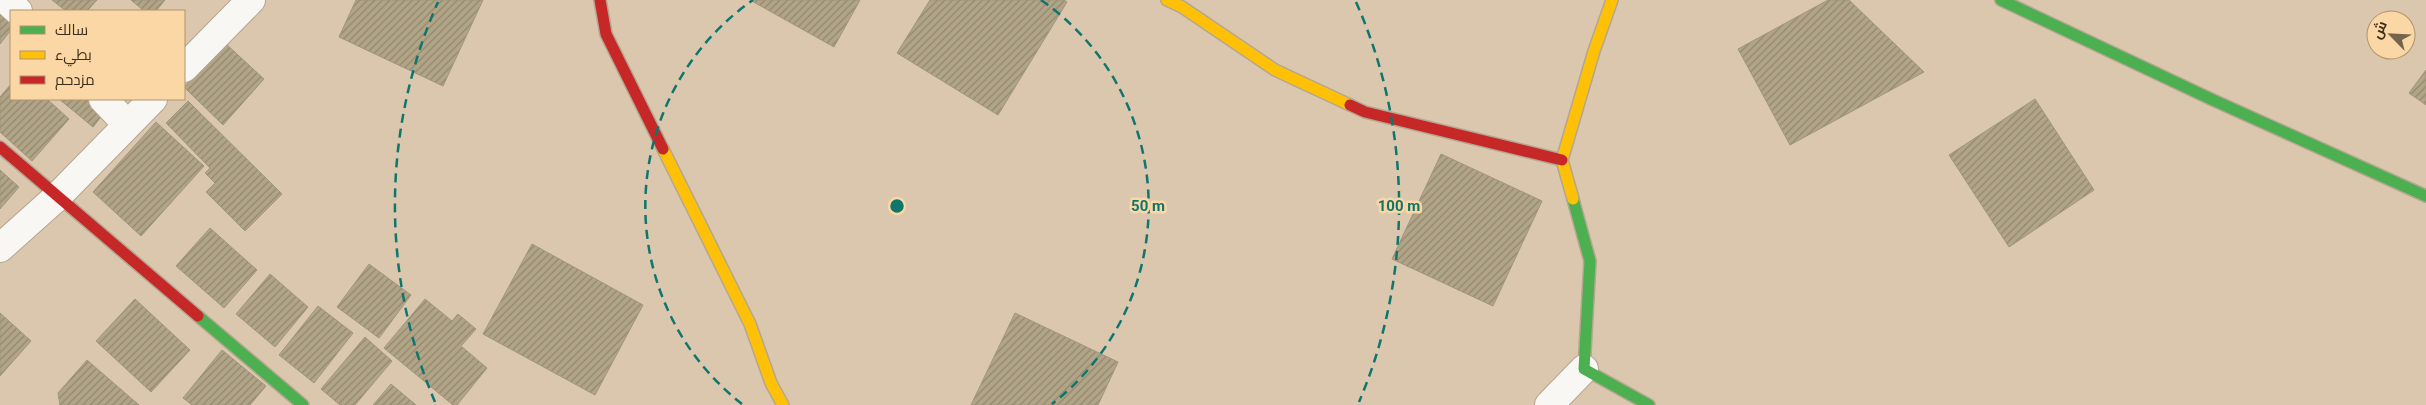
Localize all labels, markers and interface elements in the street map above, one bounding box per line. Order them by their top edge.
legend [10,10,185,100]
north arrow [2366,10,2416,60]
text: ش [2368,18,2391,42]
text: سالك [55,21,88,39]
text: بطيء [55,46,92,67]
text: مزدحم [55,71,95,90]
centre of rings [888,197,906,215]
text: 50 m [1131,197,1165,215]
text: 100 m [1378,197,1420,215]

